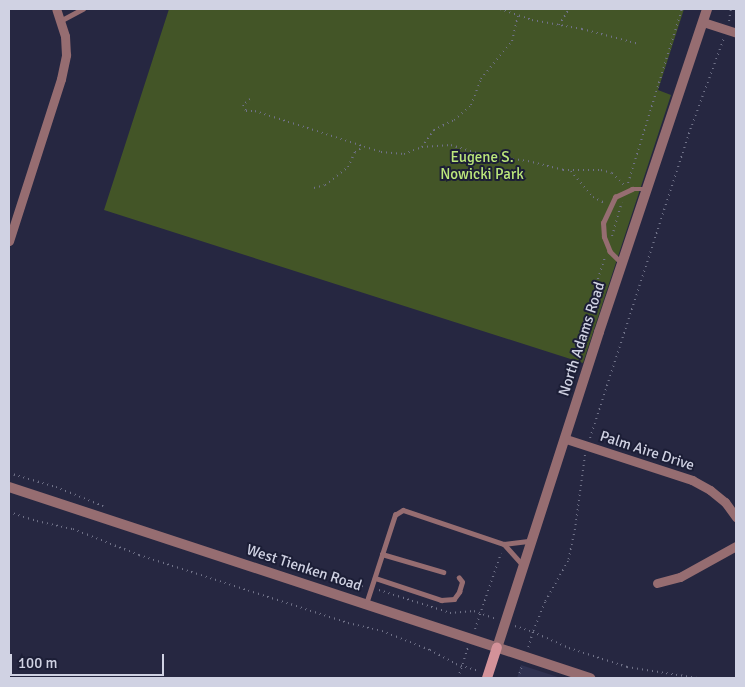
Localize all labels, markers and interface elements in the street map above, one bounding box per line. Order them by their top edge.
park label: Eugene S. Nowicki Park [440,148,524,183]
street label: North Adams Road [555,280,609,398]
street label: Palm Aire Drive [597,427,697,475]
street label: West Tienken Road [244,541,364,595]
scale bar [12,644,166,676]
text: 100 m [18,654,58,672]

